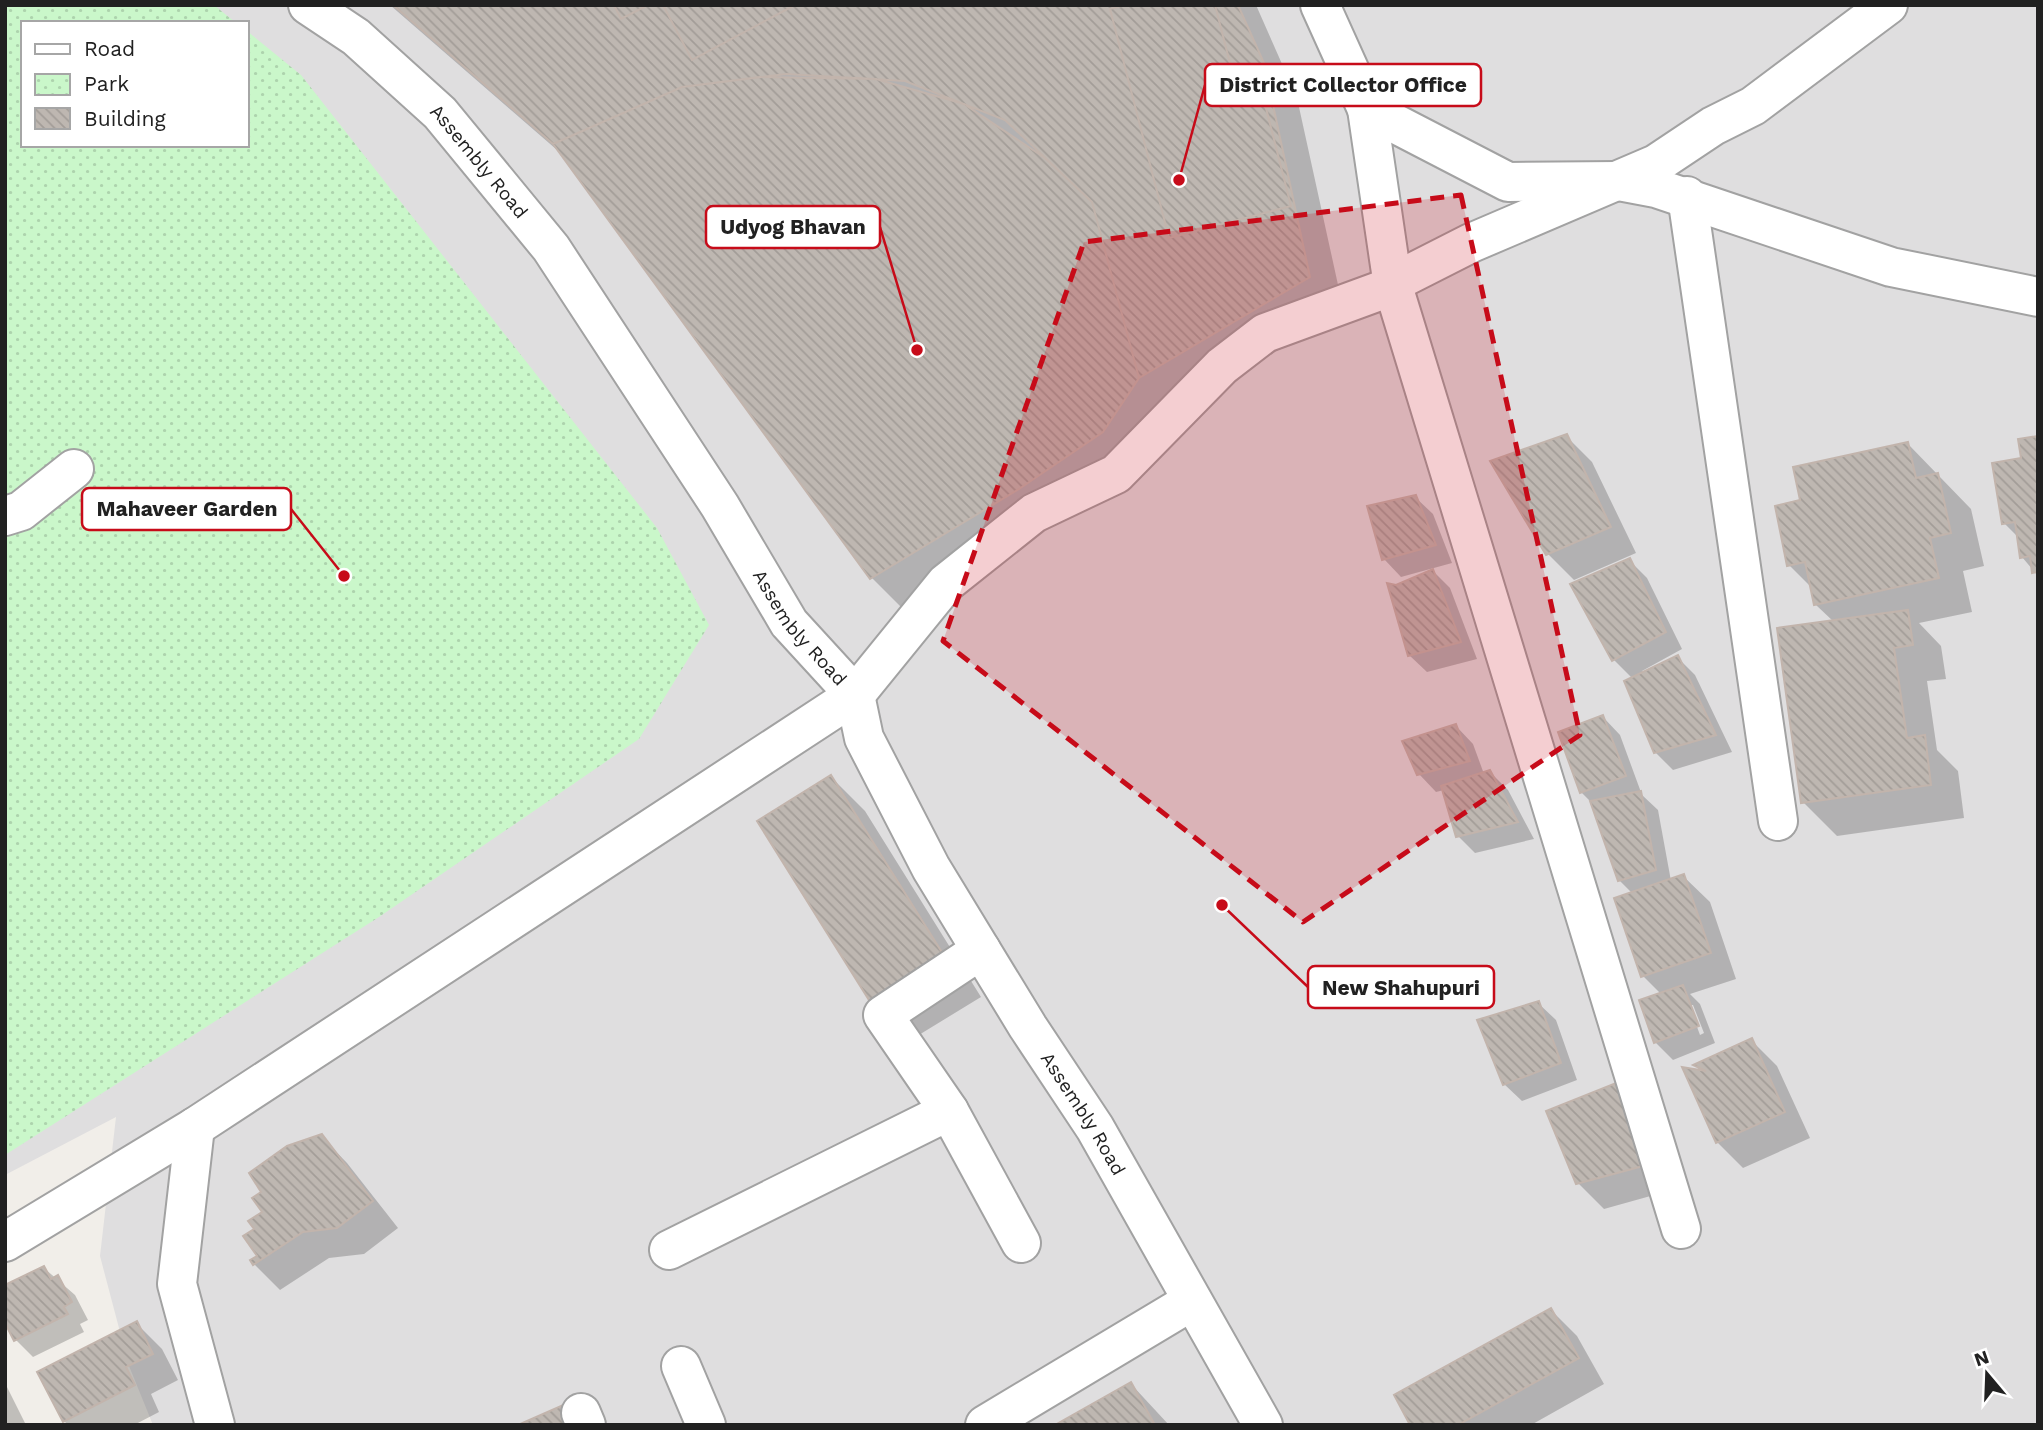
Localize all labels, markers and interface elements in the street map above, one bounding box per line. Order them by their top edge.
legend [21,21,248,147]
text: Road [84,36,135,61]
callout: District Collector Office [1205,64,1481,106]
text: Park [84,71,129,96]
text: District Collector Office [1219,72,1467,97]
street label: Assembly Road [426,99,533,223]
text: Building [84,106,166,131]
callout: Udyog Bhavan [706,206,880,248]
text: Udyog Bhavan [720,214,866,239]
callout: Mahaveer Garden [82,488,291,530]
text: Mahaveer Garden [96,496,278,521]
street label: Assembly Road [748,565,852,690]
callout: New Shahupuri [1308,966,1494,1008]
text: New Shahupuri [1322,975,1480,1000]
street label: Assembly Road [1036,1048,1130,1179]
north arrow [1952,1339,2022,1409]
text: N [1971,1345,1992,1372]

